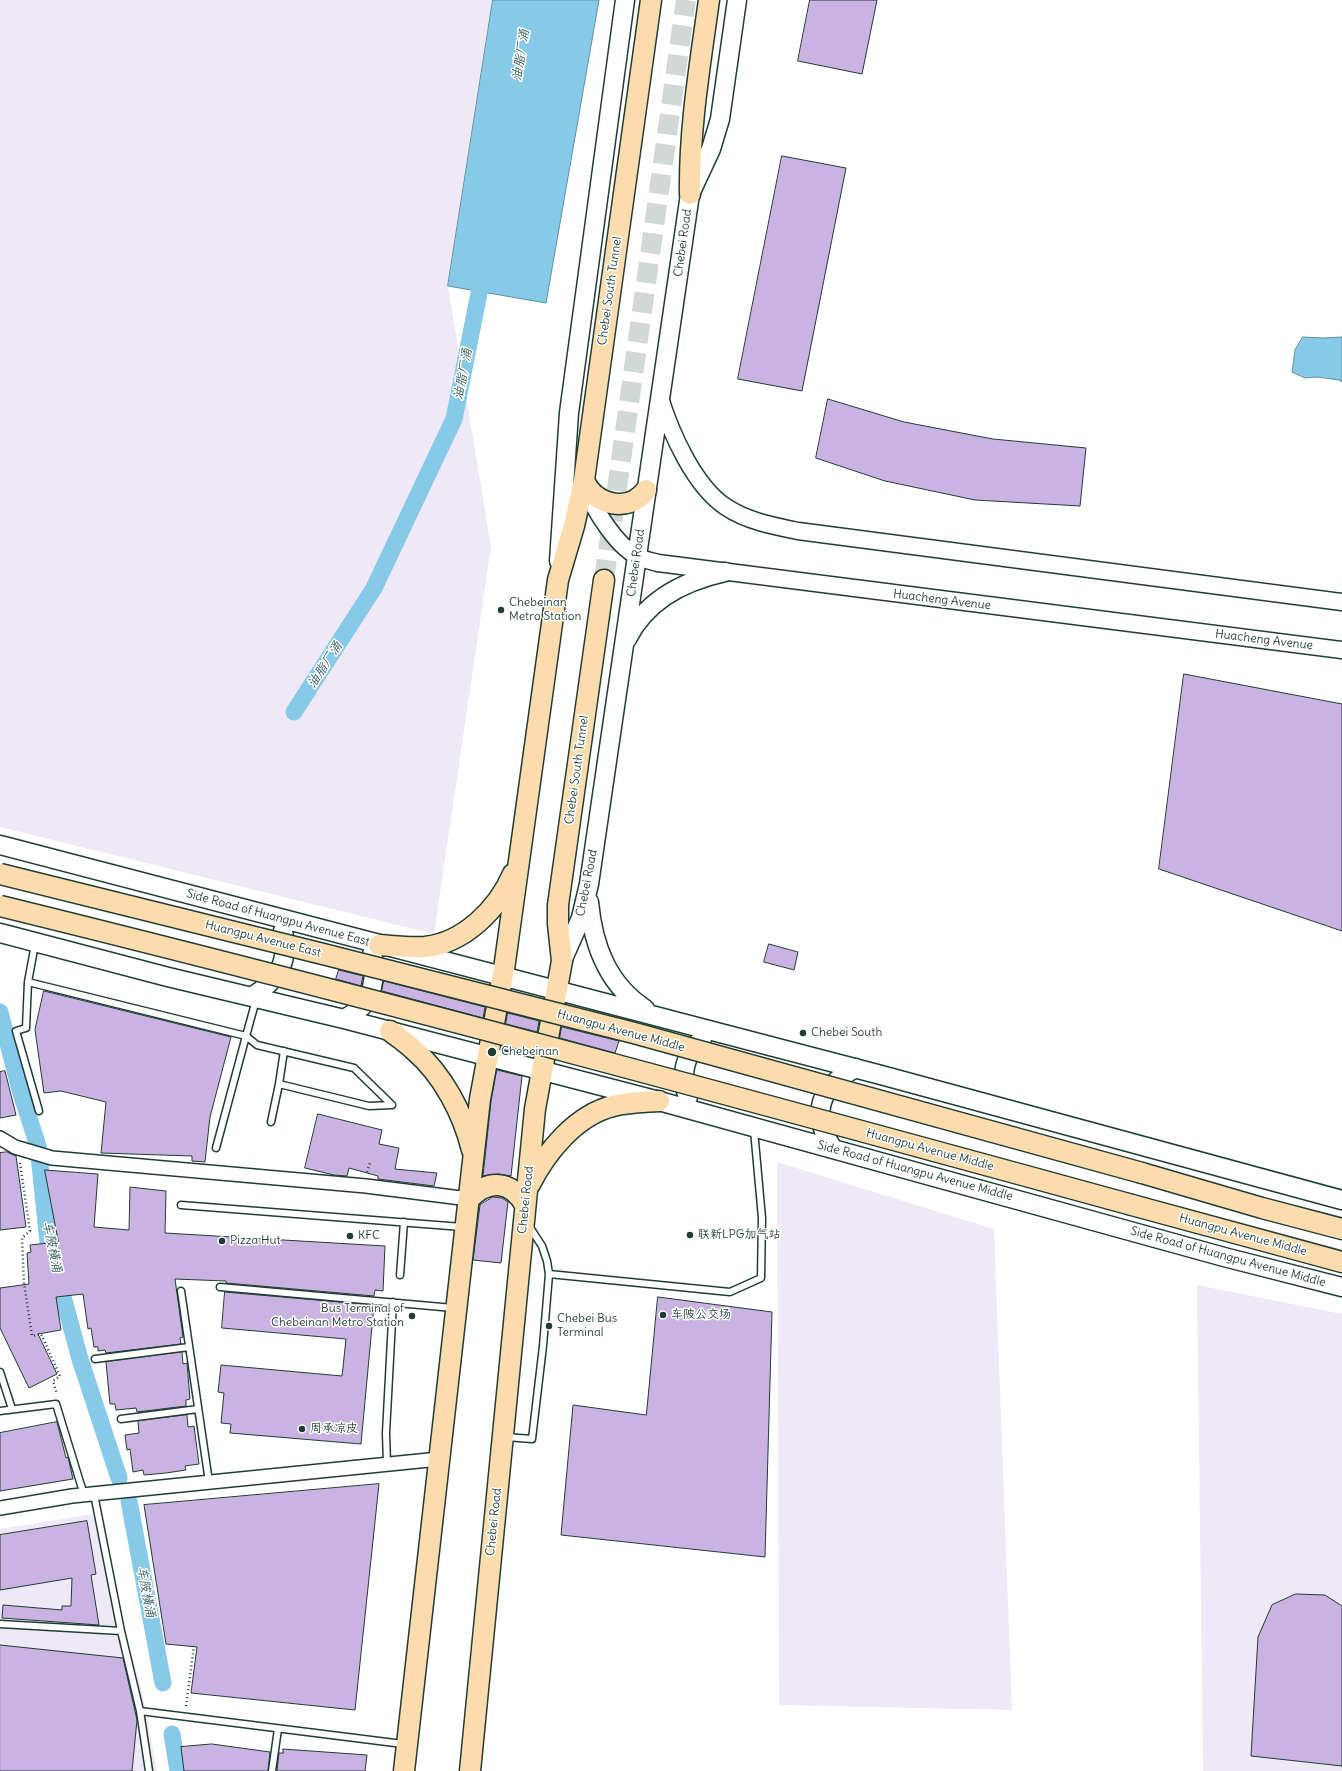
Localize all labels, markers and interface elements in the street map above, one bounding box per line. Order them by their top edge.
water label: 油脂厂涌 [509,28,533,82]
street label: Chebei Road [671,208,695,278]
street label: Chebei South Tunnel [595,236,625,346]
water label: 油脂厂涌 [450,347,476,401]
street label: Chebei Road [624,528,648,598]
street label: Huacheng Avenue [892,587,992,613]
place label: Chebeinan Metro Station [509,596,581,624]
marker: Chebeinan Metro Station [496,605,506,615]
street label: Huacheng Avenue [1214,627,1314,653]
water label: 油脂厂涌 [304,639,346,691]
street label: Chebei South Tunnel [562,715,592,825]
street label: Chebei Road [573,848,601,918]
street label: Side Road of Huangpu Avenue East [185,887,371,949]
street label: Huangpu Avenue East [203,918,323,960]
street label: Huangpu Avenue Middle [556,1007,686,1055]
place label: Chebei South [811,1026,882,1040]
marker: Chebei South [798,1028,808,1038]
place label: Chebeinan [501,1045,559,1059]
marker: Chebeinan [486,1046,498,1058]
street label: Huangpu Avenue Middle [865,1126,995,1174]
street label: Side Road of Huangpu Avenue Middle [816,1138,1014,1204]
street label: Chebei Road [515,1165,537,1235]
street label: Huangpu Avenue Middle [1178,1211,1308,1259]
water label: 车陂横涌 [39,1220,65,1274]
street label: Side Road of Huangpu Avenue Middle [1129,1224,1327,1290]
place label: 联新LPG加气站 [698,1228,780,1242]
place label: KFC [358,1229,380,1243]
marker: 联新LPG加气站 [685,1230,695,1240]
marker: KFC [345,1231,355,1241]
place label: Pizza Hut [230,1234,281,1248]
marker: Pizza Hut [217,1236,227,1246]
place label: Bus Terminal of Chebeinan Metro Station [271,1302,404,1330]
place label: 车陂公交场 [671,1308,731,1322]
marker: 车陂公交场 [658,1310,668,1320]
marker: Bus Terminal of Chebeinan Metro Station [407,1311,417,1321]
place label: Chebei Bus Terminal [557,1312,617,1340]
marker: Chebei Bus Terminal [544,1321,554,1331]
place label: 周承凉皮 [310,1422,358,1436]
marker: 周承凉皮 [297,1424,307,1434]
street label: Chebei Road [483,1487,505,1557]
water label: 车陂横涌 [133,1565,159,1619]

